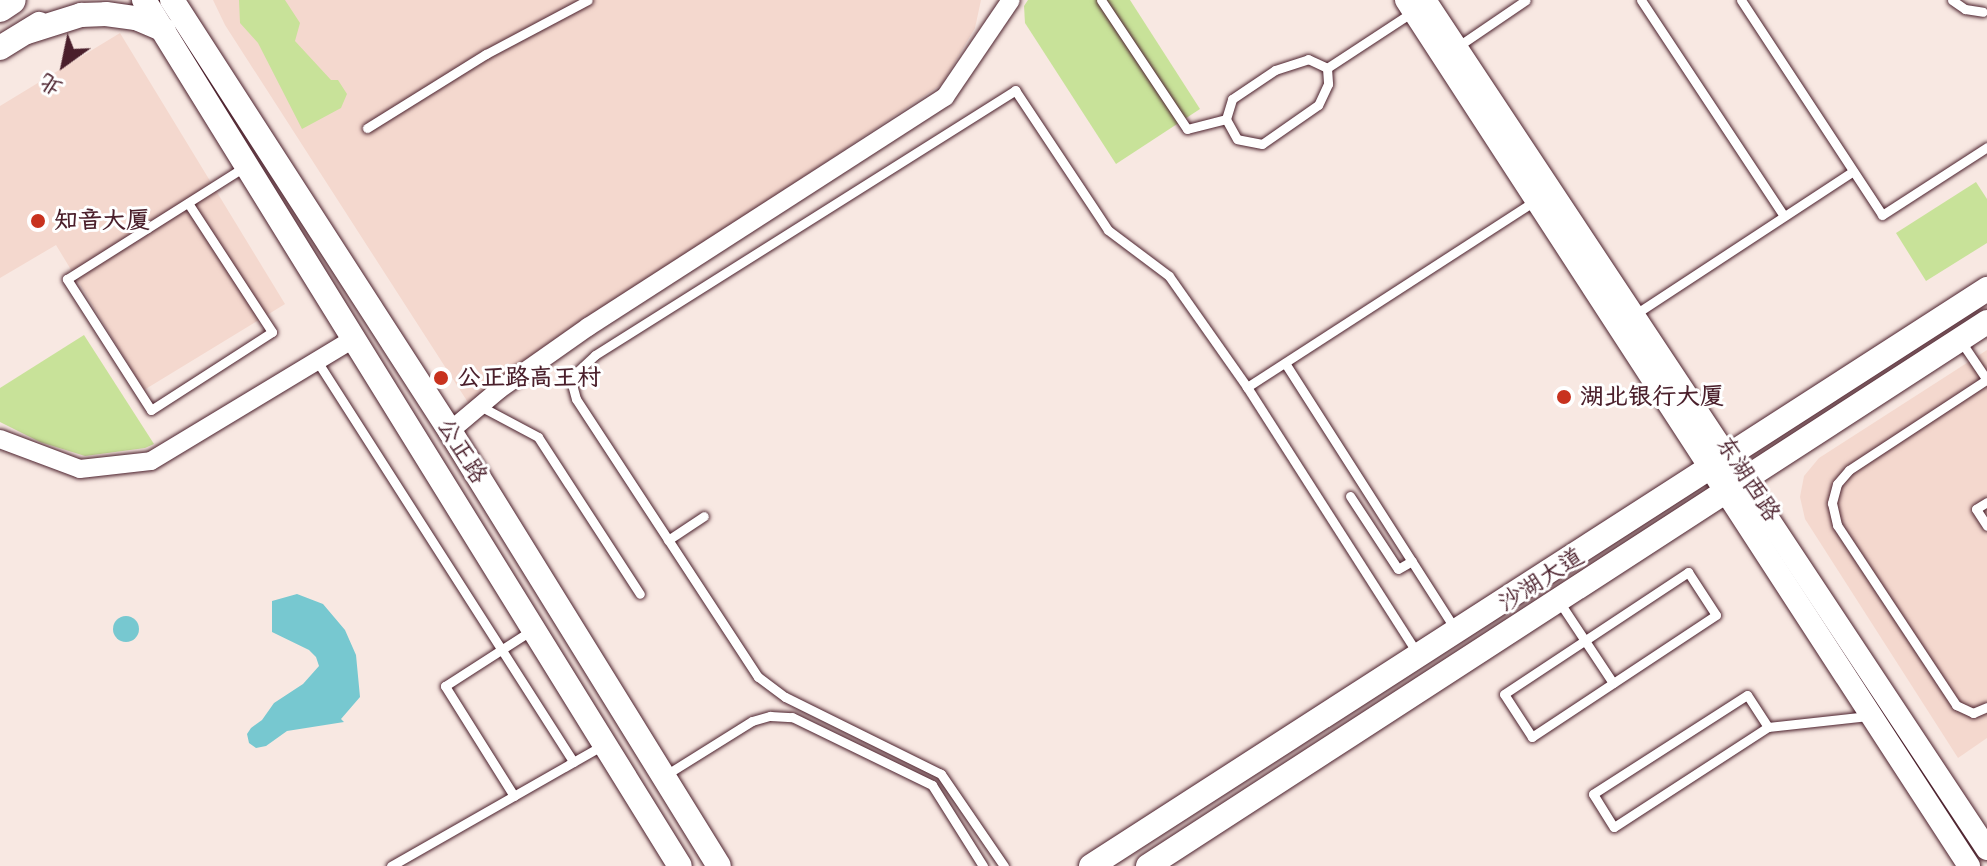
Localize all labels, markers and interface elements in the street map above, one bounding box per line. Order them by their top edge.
north arrow [24,24,104,104]
text: 北 [34,67,67,102]
place label: 知音大厦 [54,207,150,235]
marker: 知音大厦 [29,212,47,230]
place label: 公正路高王村 [457,364,601,392]
marker: 公正路高王村 [432,369,450,387]
place label: 湖北银行大厦 [1580,383,1724,411]
marker: 湖北银行大厦 [1555,388,1573,406]
street label: 公正路 [431,413,493,489]
street label: 东湖西路 [1710,431,1786,527]
street label: 沙湖大道 [1493,542,1589,618]

